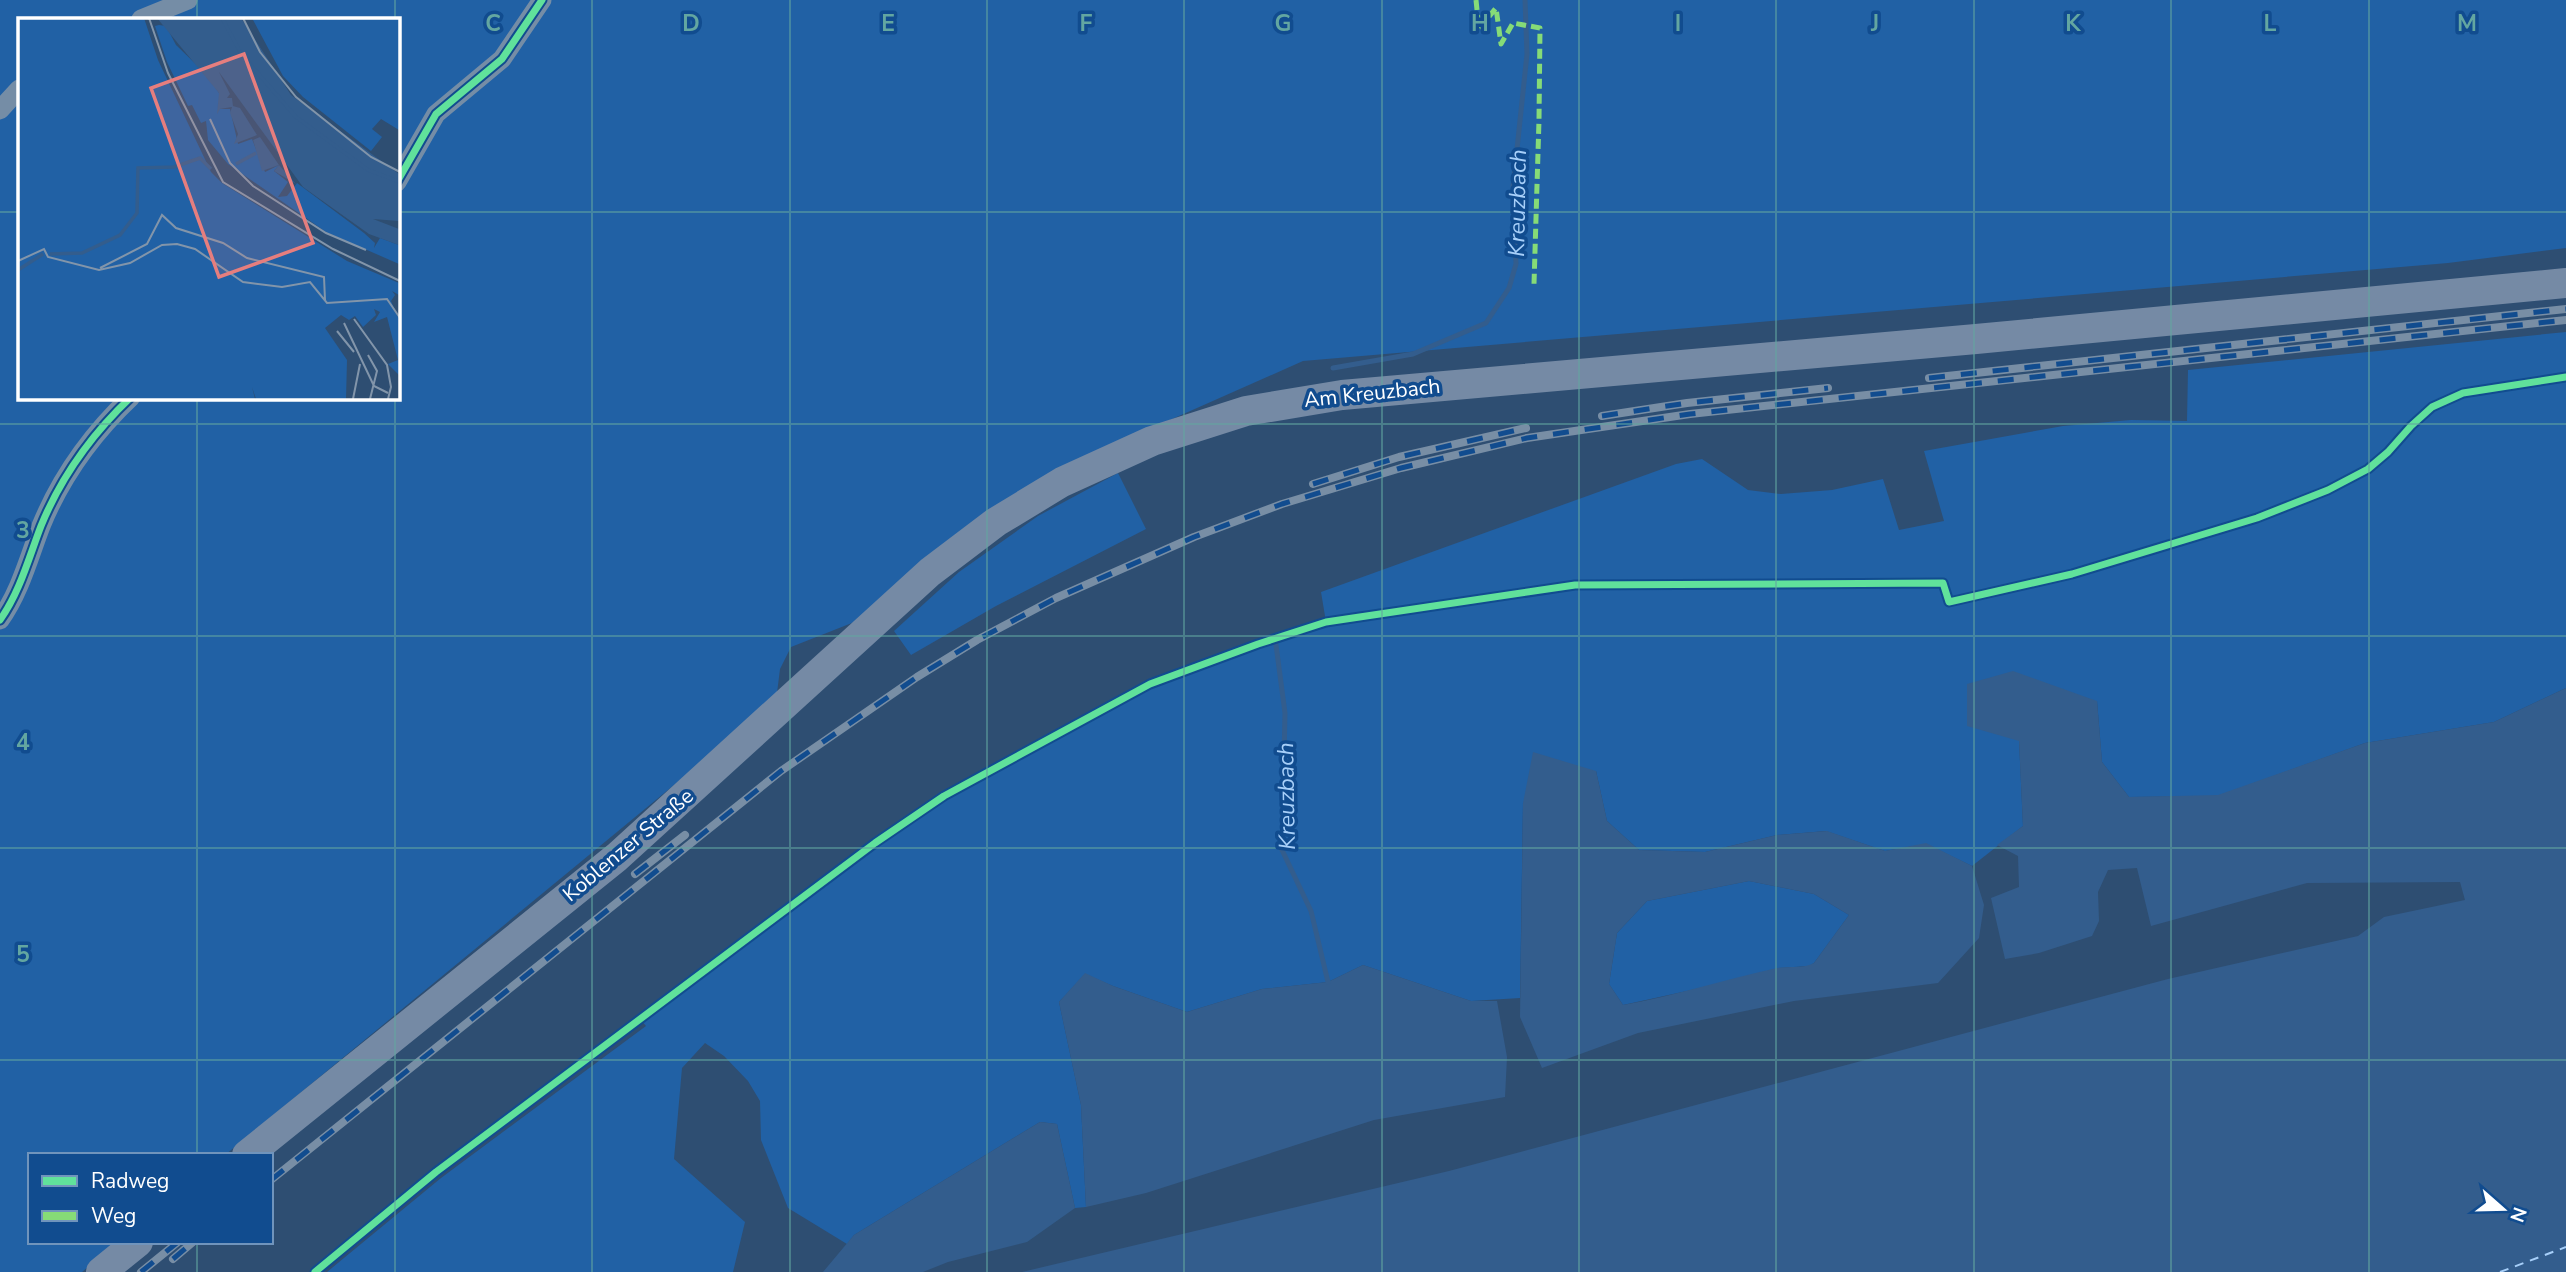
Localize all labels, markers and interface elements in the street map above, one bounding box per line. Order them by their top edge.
text: C [485,8,501,39]
text: D [682,8,700,39]
text: E [881,8,895,39]
text: F [1080,8,1093,39]
text: G [1275,8,1291,39]
text: H [1471,8,1489,39]
text: I [1675,8,1681,39]
text: J [1870,8,1879,39]
text: K [2065,8,2081,39]
text: L [2264,8,2277,39]
text: M [2457,8,2477,39]
inset map [18,18,399,399]
water label: Kreuzbach [1501,149,1534,257]
street label: Am Kreuzbach [1302,372,1442,414]
text: 3 [16,515,30,546]
text: 4 [16,727,30,758]
water label: Kreuzbach [1270,742,1303,850]
street label: Koblenzer Straße [557,782,699,908]
text: 5 [16,939,30,970]
legend [28,1153,273,1244]
text: Radweg [91,1167,169,1195]
north arrow [2468,1174,2538,1244]
text: Weg [91,1202,136,1230]
text: N [2503,1203,2533,1226]

